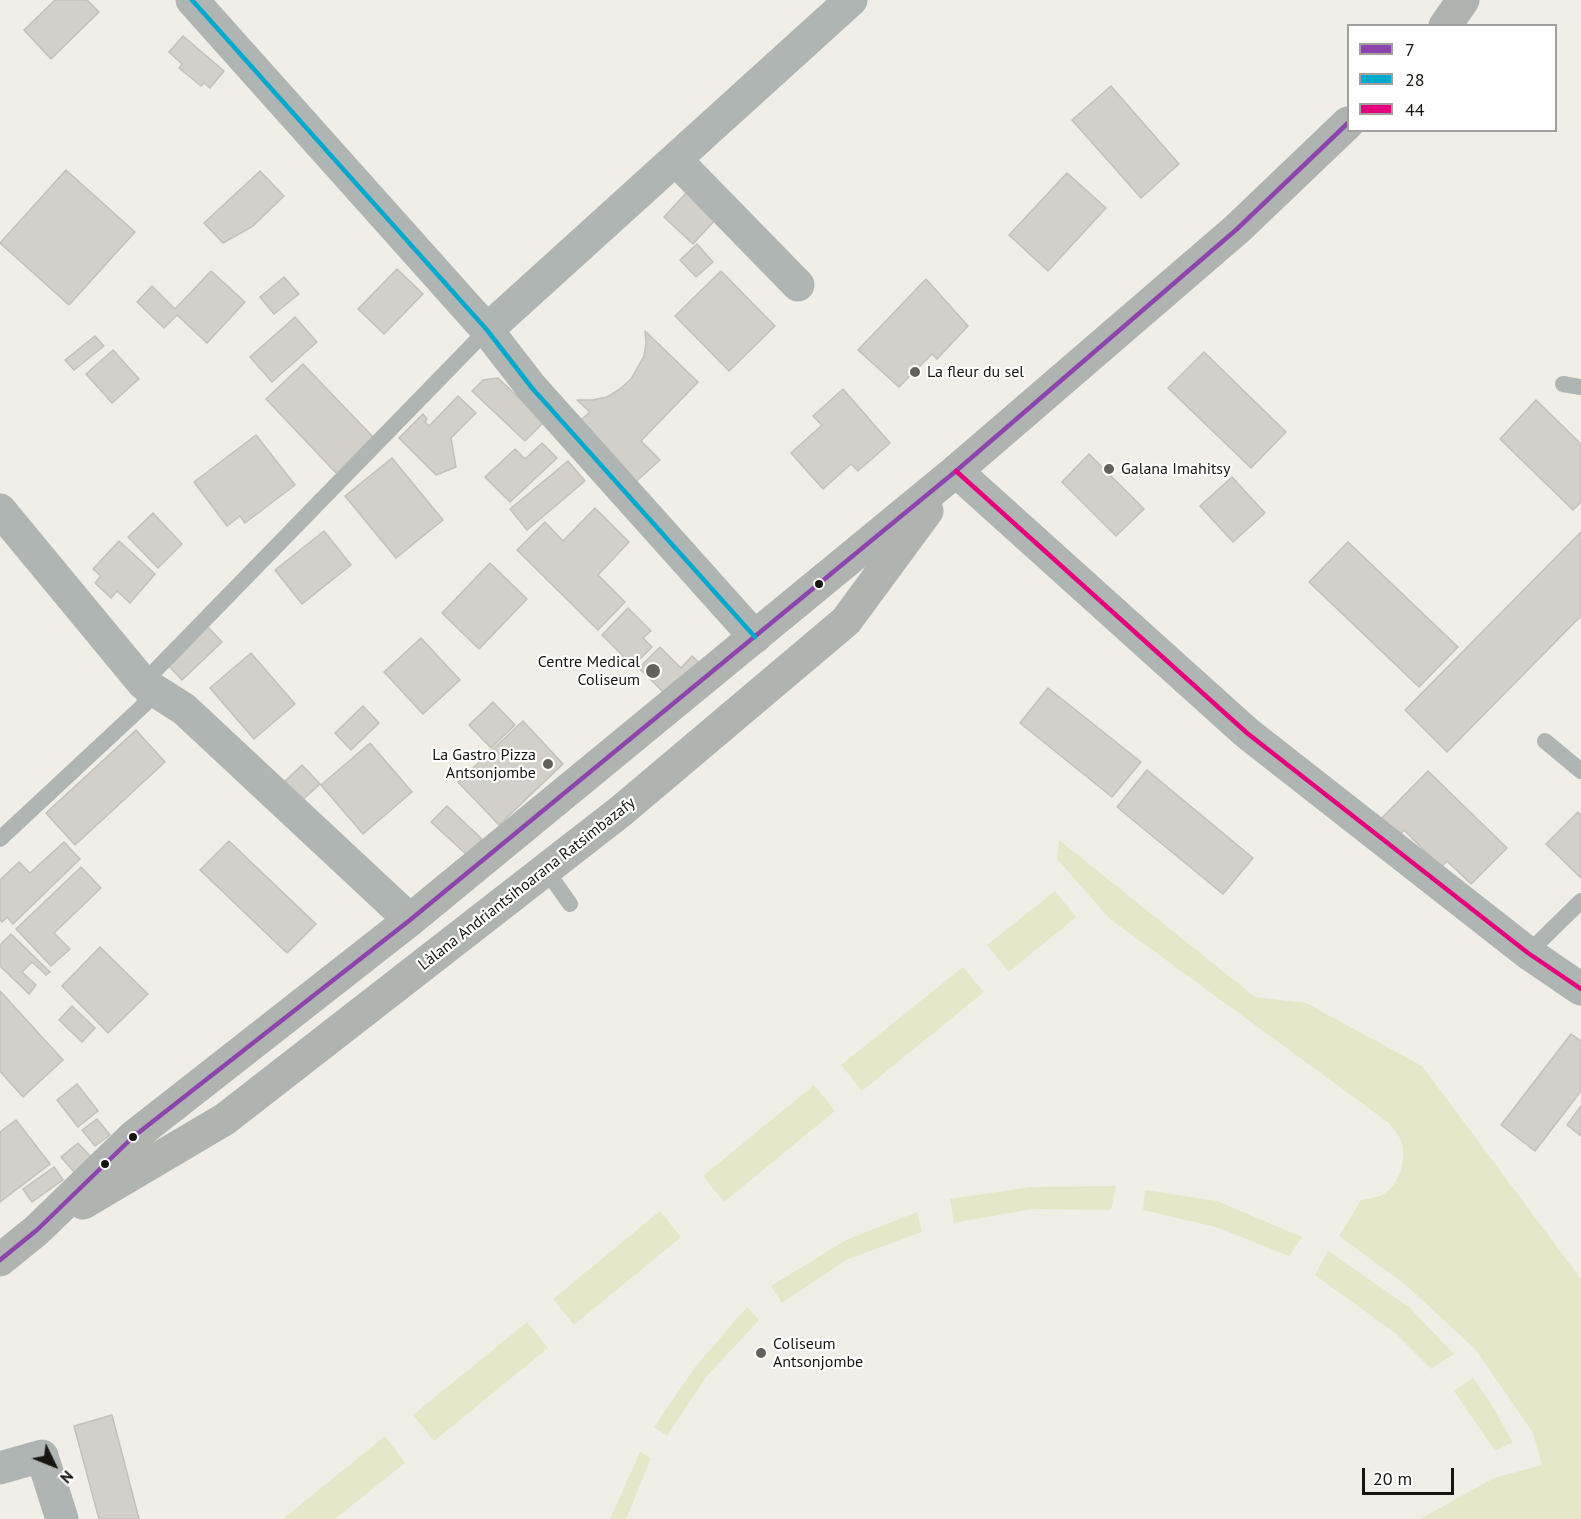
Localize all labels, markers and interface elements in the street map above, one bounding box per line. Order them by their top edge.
legend [1347,24,1557,132]
text: 7 [1405,38,1415,61]
text: 28 [1405,68,1425,91]
text: 44 [1405,98,1425,121]
place label: La fleur du sel [927,362,1024,382]
marker: La fleur du sel [908,365,922,379]
place label: Galana Imahitsy [1121,459,1231,479]
marker: Galana Imahitsy [1102,462,1116,476]
unlabelled marker [813,578,825,590]
place label: Centre Medical Coliseum [538,652,640,690]
marker: Centre Medical Coliseum [644,662,662,680]
place label: La Gastro Pizza Antsonjombe [432,745,536,783]
marker: La Gastro Pizza Antsonjombe [541,757,555,771]
street label: Làlana Andriantsihoarana Ratsimbazafy [415,793,639,975]
unlabelled marker [127,1131,139,1143]
unlabelled marker [99,1158,111,1170]
place label: Coliseum Antsonjombe [773,1334,863,1372]
marker: Coliseum Antsonjombe [754,1346,768,1360]
north arrow [24,1435,84,1495]
scale bar [1365,1456,1456,1494]
text: N [56,1467,78,1488]
text: 20 m [1373,1467,1412,1490]

